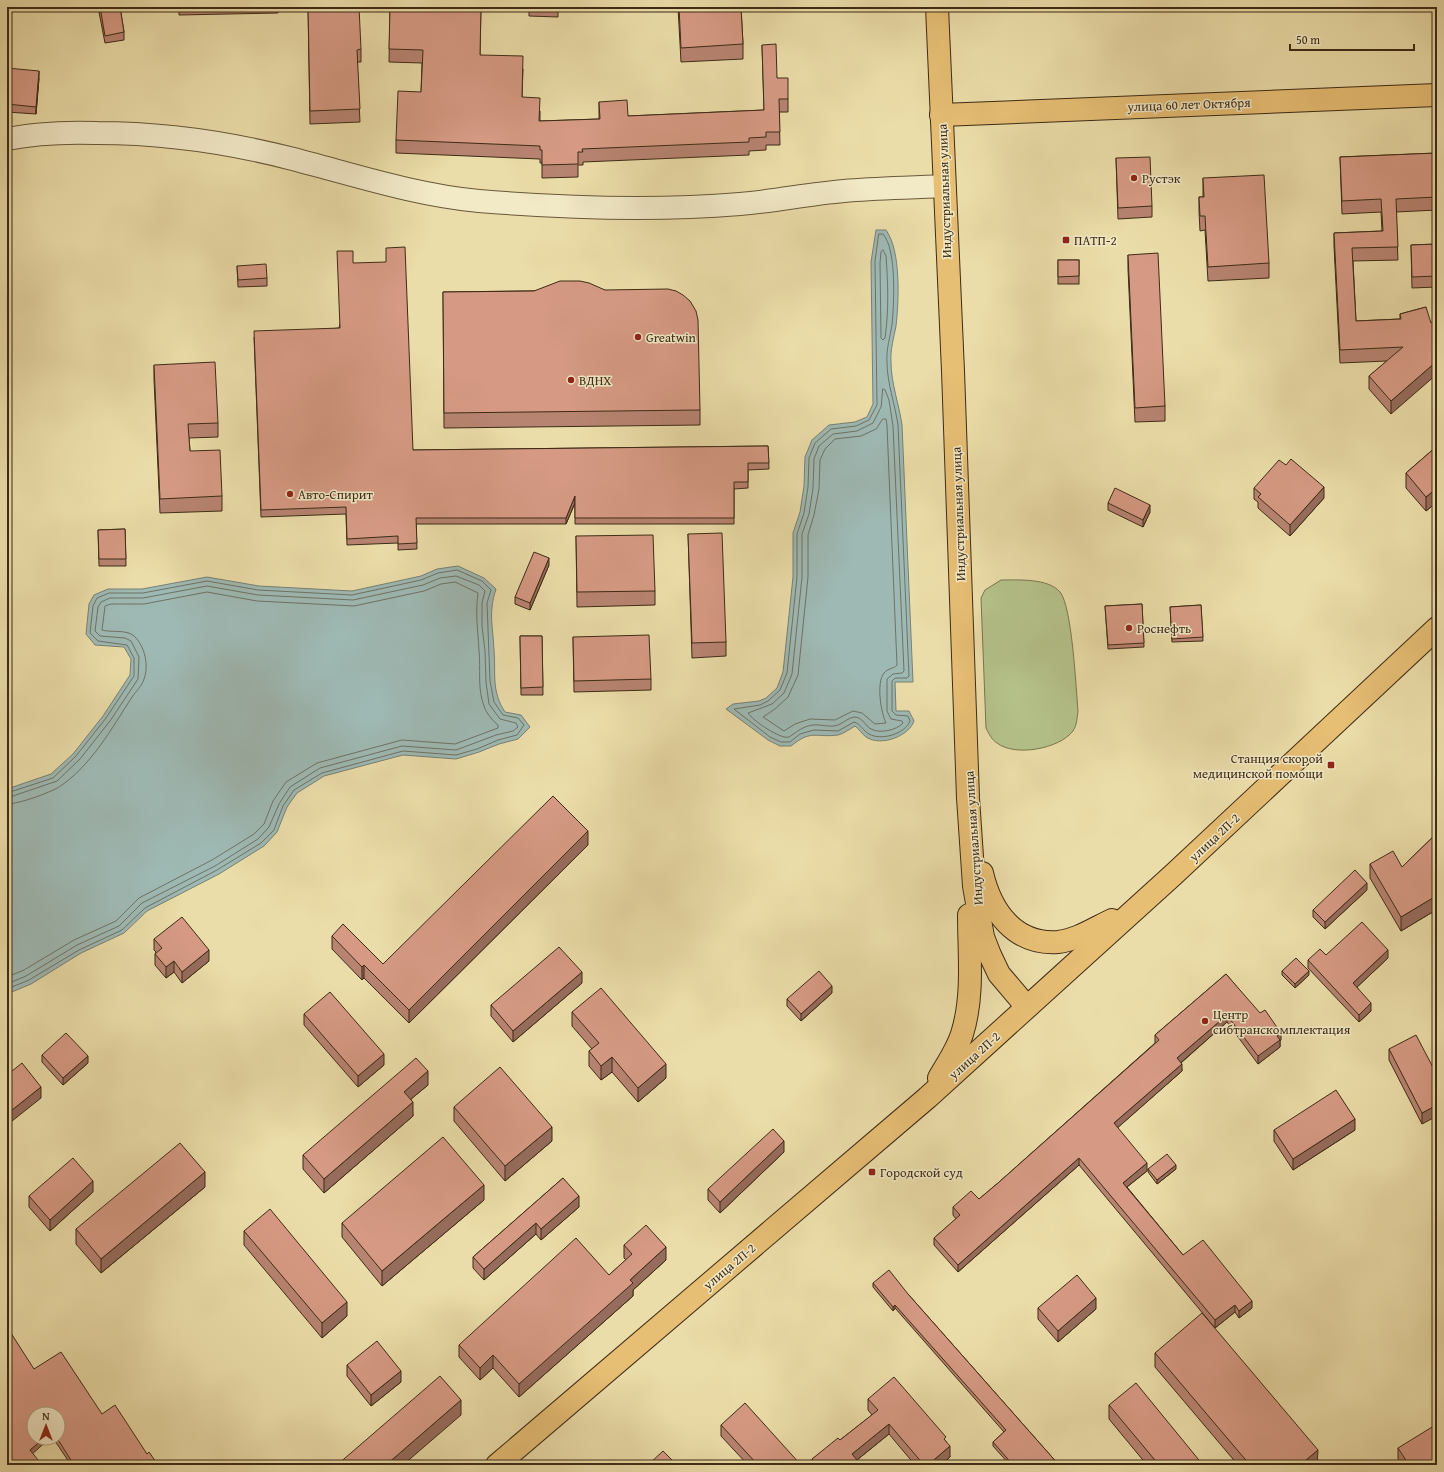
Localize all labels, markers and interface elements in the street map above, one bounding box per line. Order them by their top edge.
scale bar [1290,26,1414,52]
text: 50 m [1296,31,1320,48]
street label: улица 60 лет Октября [1126,93,1251,116]
street label: Индустриальная улица [933,123,956,259]
place label: Рустэк [1142,169,1181,188]
marker: Рустэк [1129,173,1139,183]
place label: ПАТП-2 [1074,231,1117,250]
marker: ПАТП-2 [1061,235,1071,245]
place label: Greatwin [646,328,697,347]
marker: Greatwin [633,332,643,342]
place label: ВДНХ [579,371,611,390]
marker: ВДНХ [566,375,576,385]
street label: Индустриальная улица [947,446,970,582]
place label: Авто-Спирит [298,485,373,504]
marker: Авто-Спирит [285,489,295,499]
place label: Роснефть [1137,619,1191,638]
marker: Роснефть [1124,623,1134,633]
place label: Станция скорой медицинской помощи [1193,749,1323,783]
marker: Станция скорой медицинской помощи [1326,760,1336,770]
street label: Индустриальная улица [959,769,988,906]
street label: улица 2П-2 [1184,809,1244,867]
place label: Центр сибтранскомплектация [1213,1005,1351,1039]
marker: Центр сибтранскомплектация [1200,1016,1210,1026]
street label: улица 2П-2 [944,1027,1004,1084]
place label: Городской суд [880,1163,963,1182]
marker: Городской суд [867,1167,877,1177]
street label: улица 2П-2 [698,1239,760,1295]
north arrow [26,1406,66,1446]
text: N [42,1408,50,1424]

